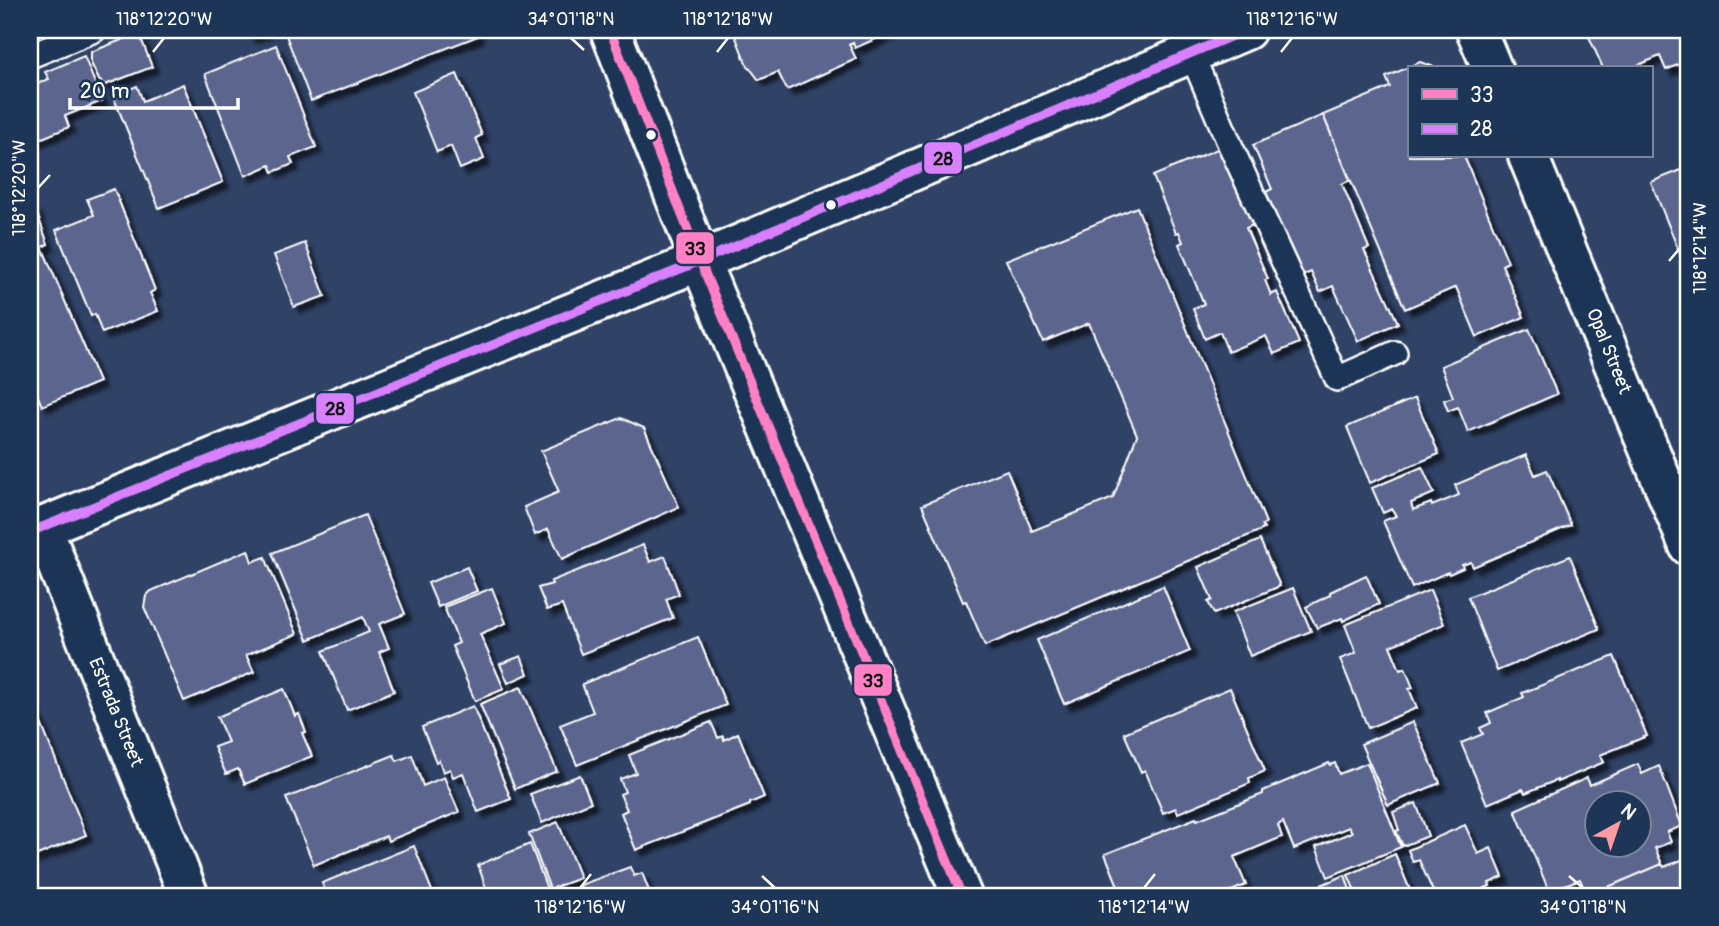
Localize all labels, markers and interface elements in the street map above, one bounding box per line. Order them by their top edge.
text: 118°12'20"W [116,8,212,31]
text: 34°01'18"N [528,8,614,31]
text: 118°12'18"W [683,8,773,31]
text: 118°12'16"W [1246,8,1338,31]
scale bar [70,66,238,110]
legend [1408,66,1652,158]
text: 20 m [80,78,129,105]
text: 33 [1470,82,1493,109]
text: 28 [1470,116,1492,143]
unlabelled marker [644,128,658,142]
text: 118°12'20"W [8,140,31,236]
line badge: 28 [923,141,963,175]
text: 28 [933,147,954,171]
unlabelled marker [824,198,838,212]
text: 118°12'14"W [1689,202,1712,294]
line badge: 33 [675,231,715,265]
text: 33 [684,237,706,261]
street label: Opal Street [1581,305,1637,398]
line badge: 28 [315,392,355,425]
text: 28 [325,397,346,421]
street label: Estrada Street [83,654,149,770]
line badge: 33 [853,663,893,697]
text: 33 [862,669,884,693]
north arrow [1582,790,1652,860]
text: N [1616,798,1641,825]
text: 118°12'16"W [534,896,626,919]
text: 34°01'16"N [731,896,819,919]
text: 118°12'14"W [1098,896,1190,919]
text: 34°01'18"N [1540,896,1626,919]

